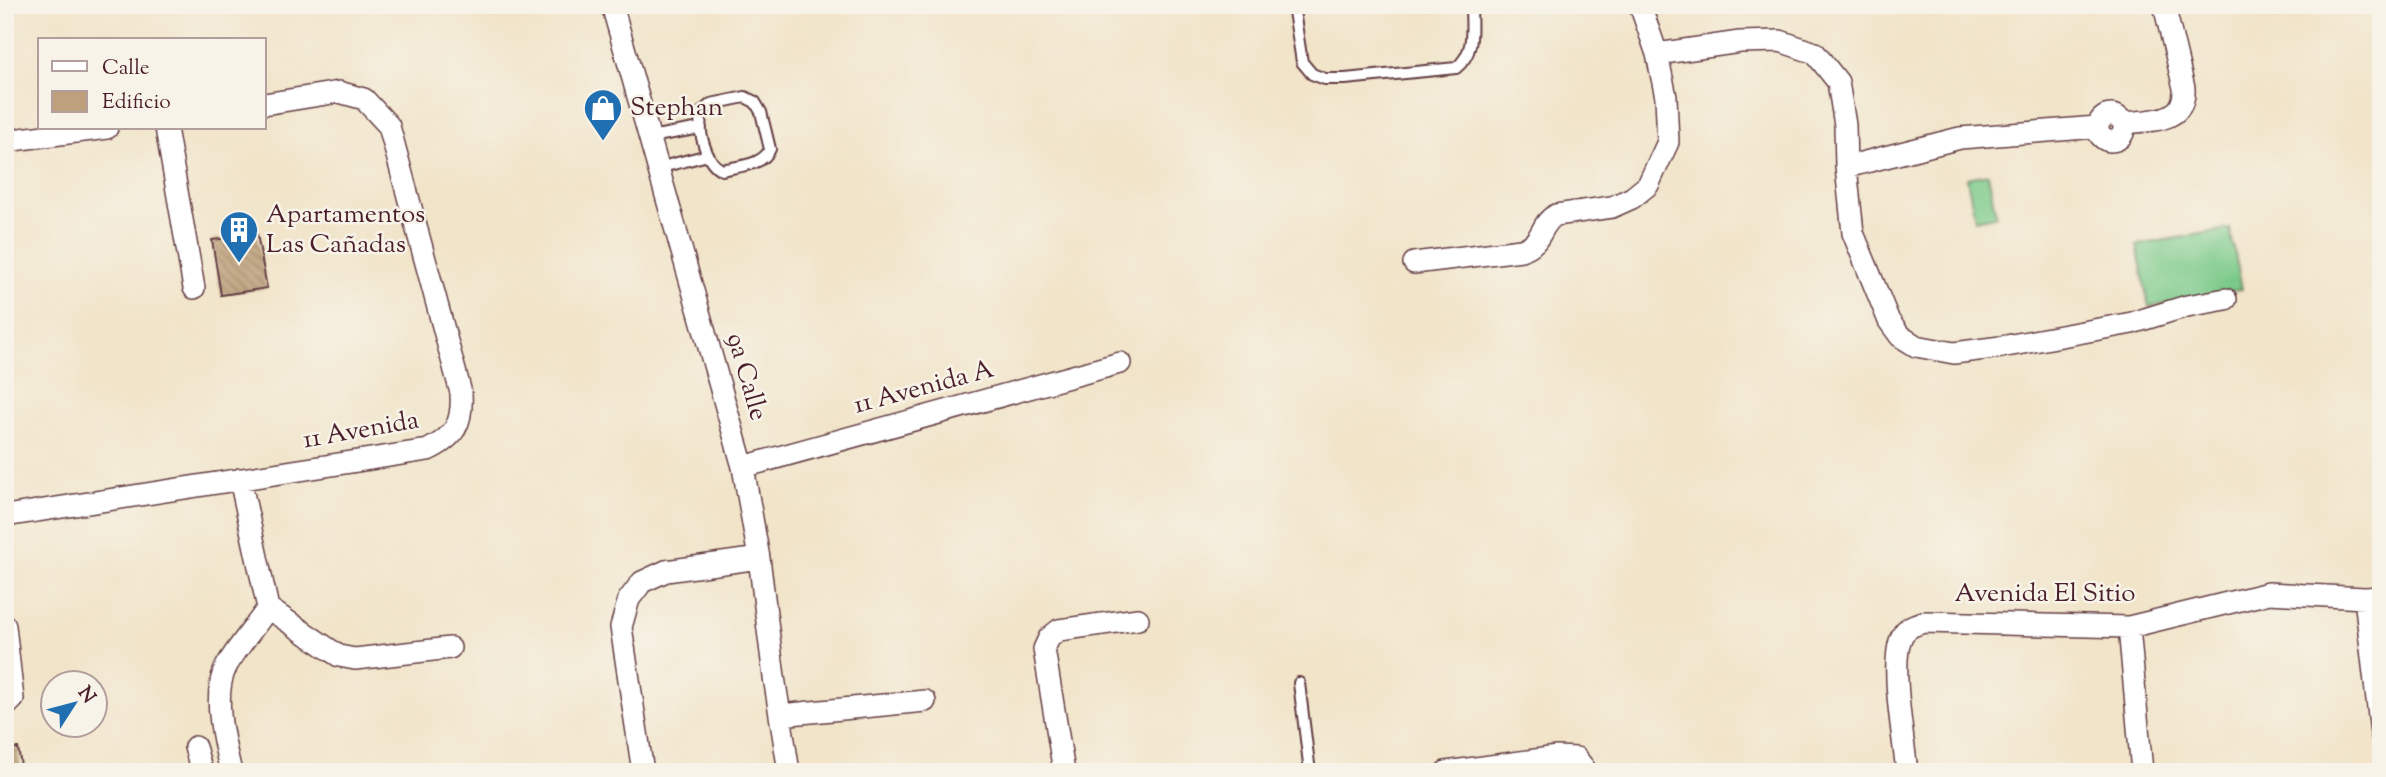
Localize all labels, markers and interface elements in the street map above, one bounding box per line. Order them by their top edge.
legend [38,38,266,130]
text: Calle [102,54,150,84]
shop icon: Stephan [582,87,624,142]
text: Edificio [102,88,171,118]
place label: Stephan [630,90,723,127]
place label: Apartamentos Las Cañadas [266,197,425,264]
building icon: Apartamentos Las Cañadas [218,209,260,264]
street label: 9a Calle [716,329,776,425]
street label: 11 Avenida A [850,352,998,424]
street label: 11 Avenida [300,403,422,459]
street label: Avenida El Sitio [1954,576,2136,613]
north arrow [38,668,108,738]
text: N [70,681,101,710]

